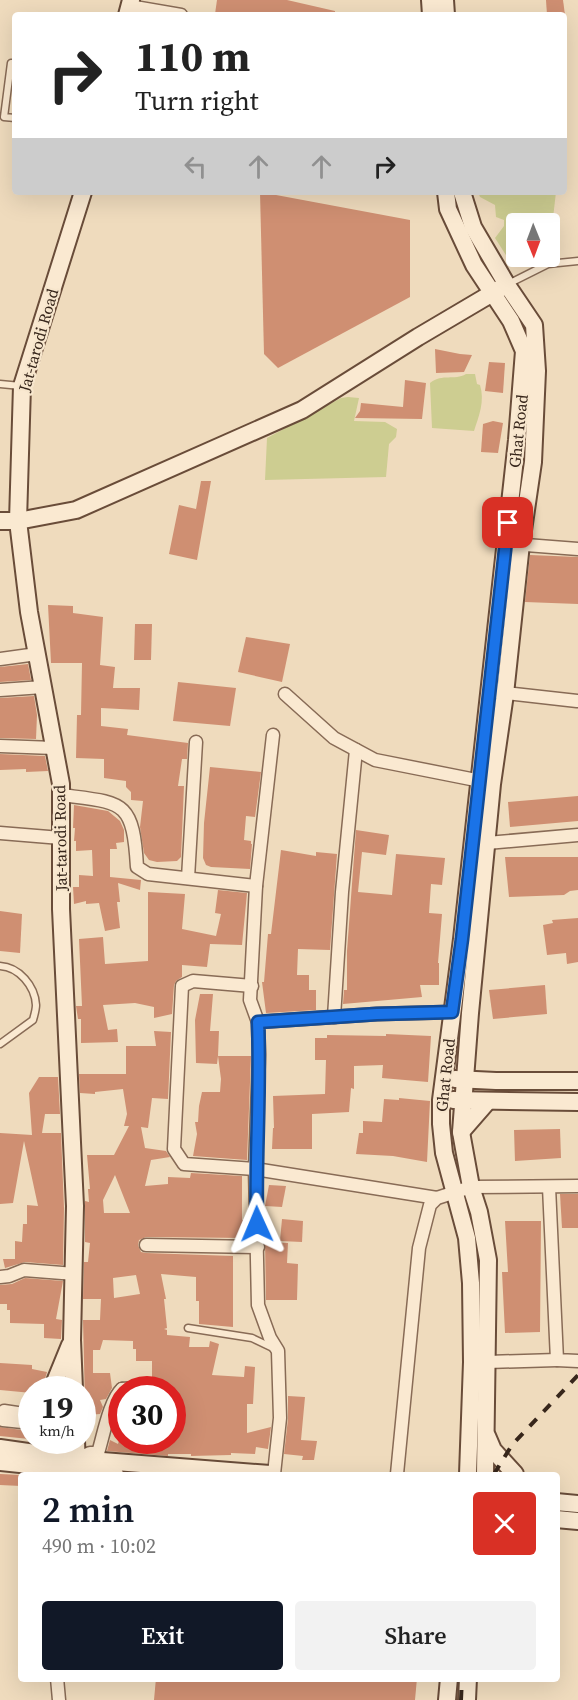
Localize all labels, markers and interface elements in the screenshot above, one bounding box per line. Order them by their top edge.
text: 110 m [135,27,250,85]
icon: right [36,36,114,114]
text: Turn right [135,82,259,119]
icon: left [179,150,212,183]
icon: ahead [242,150,275,183]
icon: ahead [305,150,338,183]
icon: right [368,150,401,183]
north arrow [506,213,560,267]
map controls [506,213,560,267]
street label: Jat-tarodi Road [12,286,63,395]
street label: Ghat Road [503,393,533,469]
pin [482,497,533,548]
icon: arrive [491,506,524,539]
street label: Jat-tarodi Road [48,785,72,892]
street label: Ghat Road [430,1037,460,1113]
position arrow [225,1192,289,1256]
speed limit sign: 30 [108,1376,186,1454]
text: 19 [41,1387,73,1428]
text: km/h [39,1420,75,1441]
text: 2 min [42,1485,134,1534]
button: close [473,1492,536,1555]
text: 490 m · 10:02 [42,1532,156,1560]
button: Exit [42,1601,283,1670]
button: Share [295,1601,536,1670]

